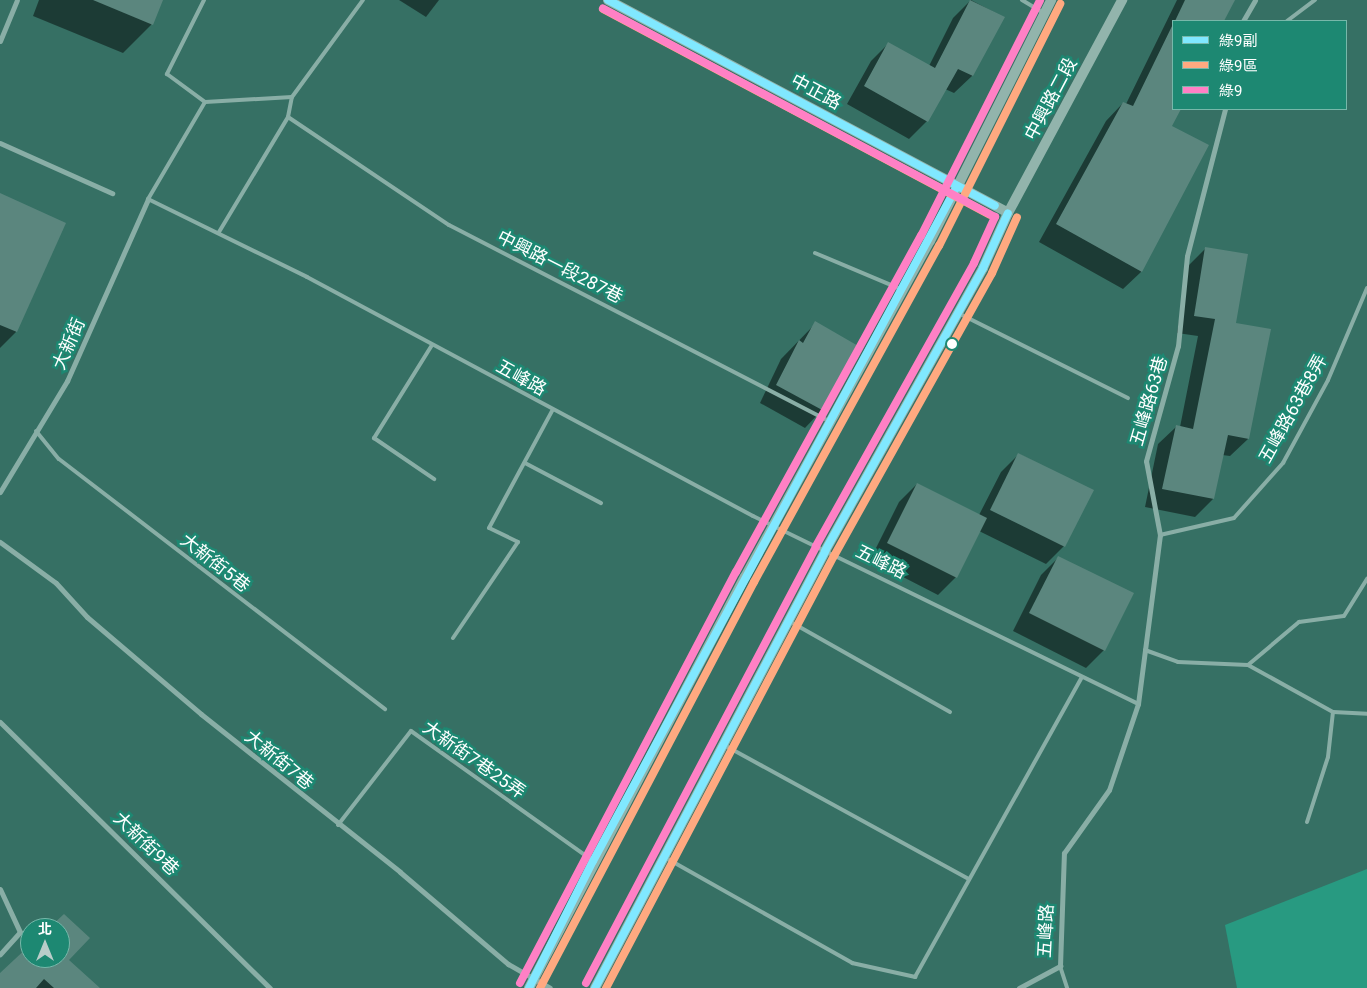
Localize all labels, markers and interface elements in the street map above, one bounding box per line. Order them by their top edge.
legend [1172,20,1347,110]
text: 綠9副 [1219,32,1257,50]
street label: 中興路二段 [1020,54,1082,144]
text: 綠9區 [1219,57,1257,75]
street label: 中正路 [787,70,845,114]
text: 綠9 [1219,82,1242,100]
street label: 中興路一段287巷 [493,226,627,308]
street label: 大新街 [48,315,90,373]
unlabelled marker [947,339,957,349]
street label: 五峰路63巷8弄 [1254,351,1332,467]
street label: 五峰路63巷 [1126,354,1172,448]
street label: 五峰路 [492,355,550,401]
street label: 大新街5巷 [176,529,254,597]
street label: 五峰路 [852,540,910,584]
street label: 大新街7巷25弄 [419,717,529,803]
street label: 大新街7巷 [240,726,318,794]
street label: 大新街9巷 [109,808,183,880]
street label: 五峰路 [1034,903,1058,959]
north arrow [20,918,70,968]
text: 北 [38,921,52,937]

